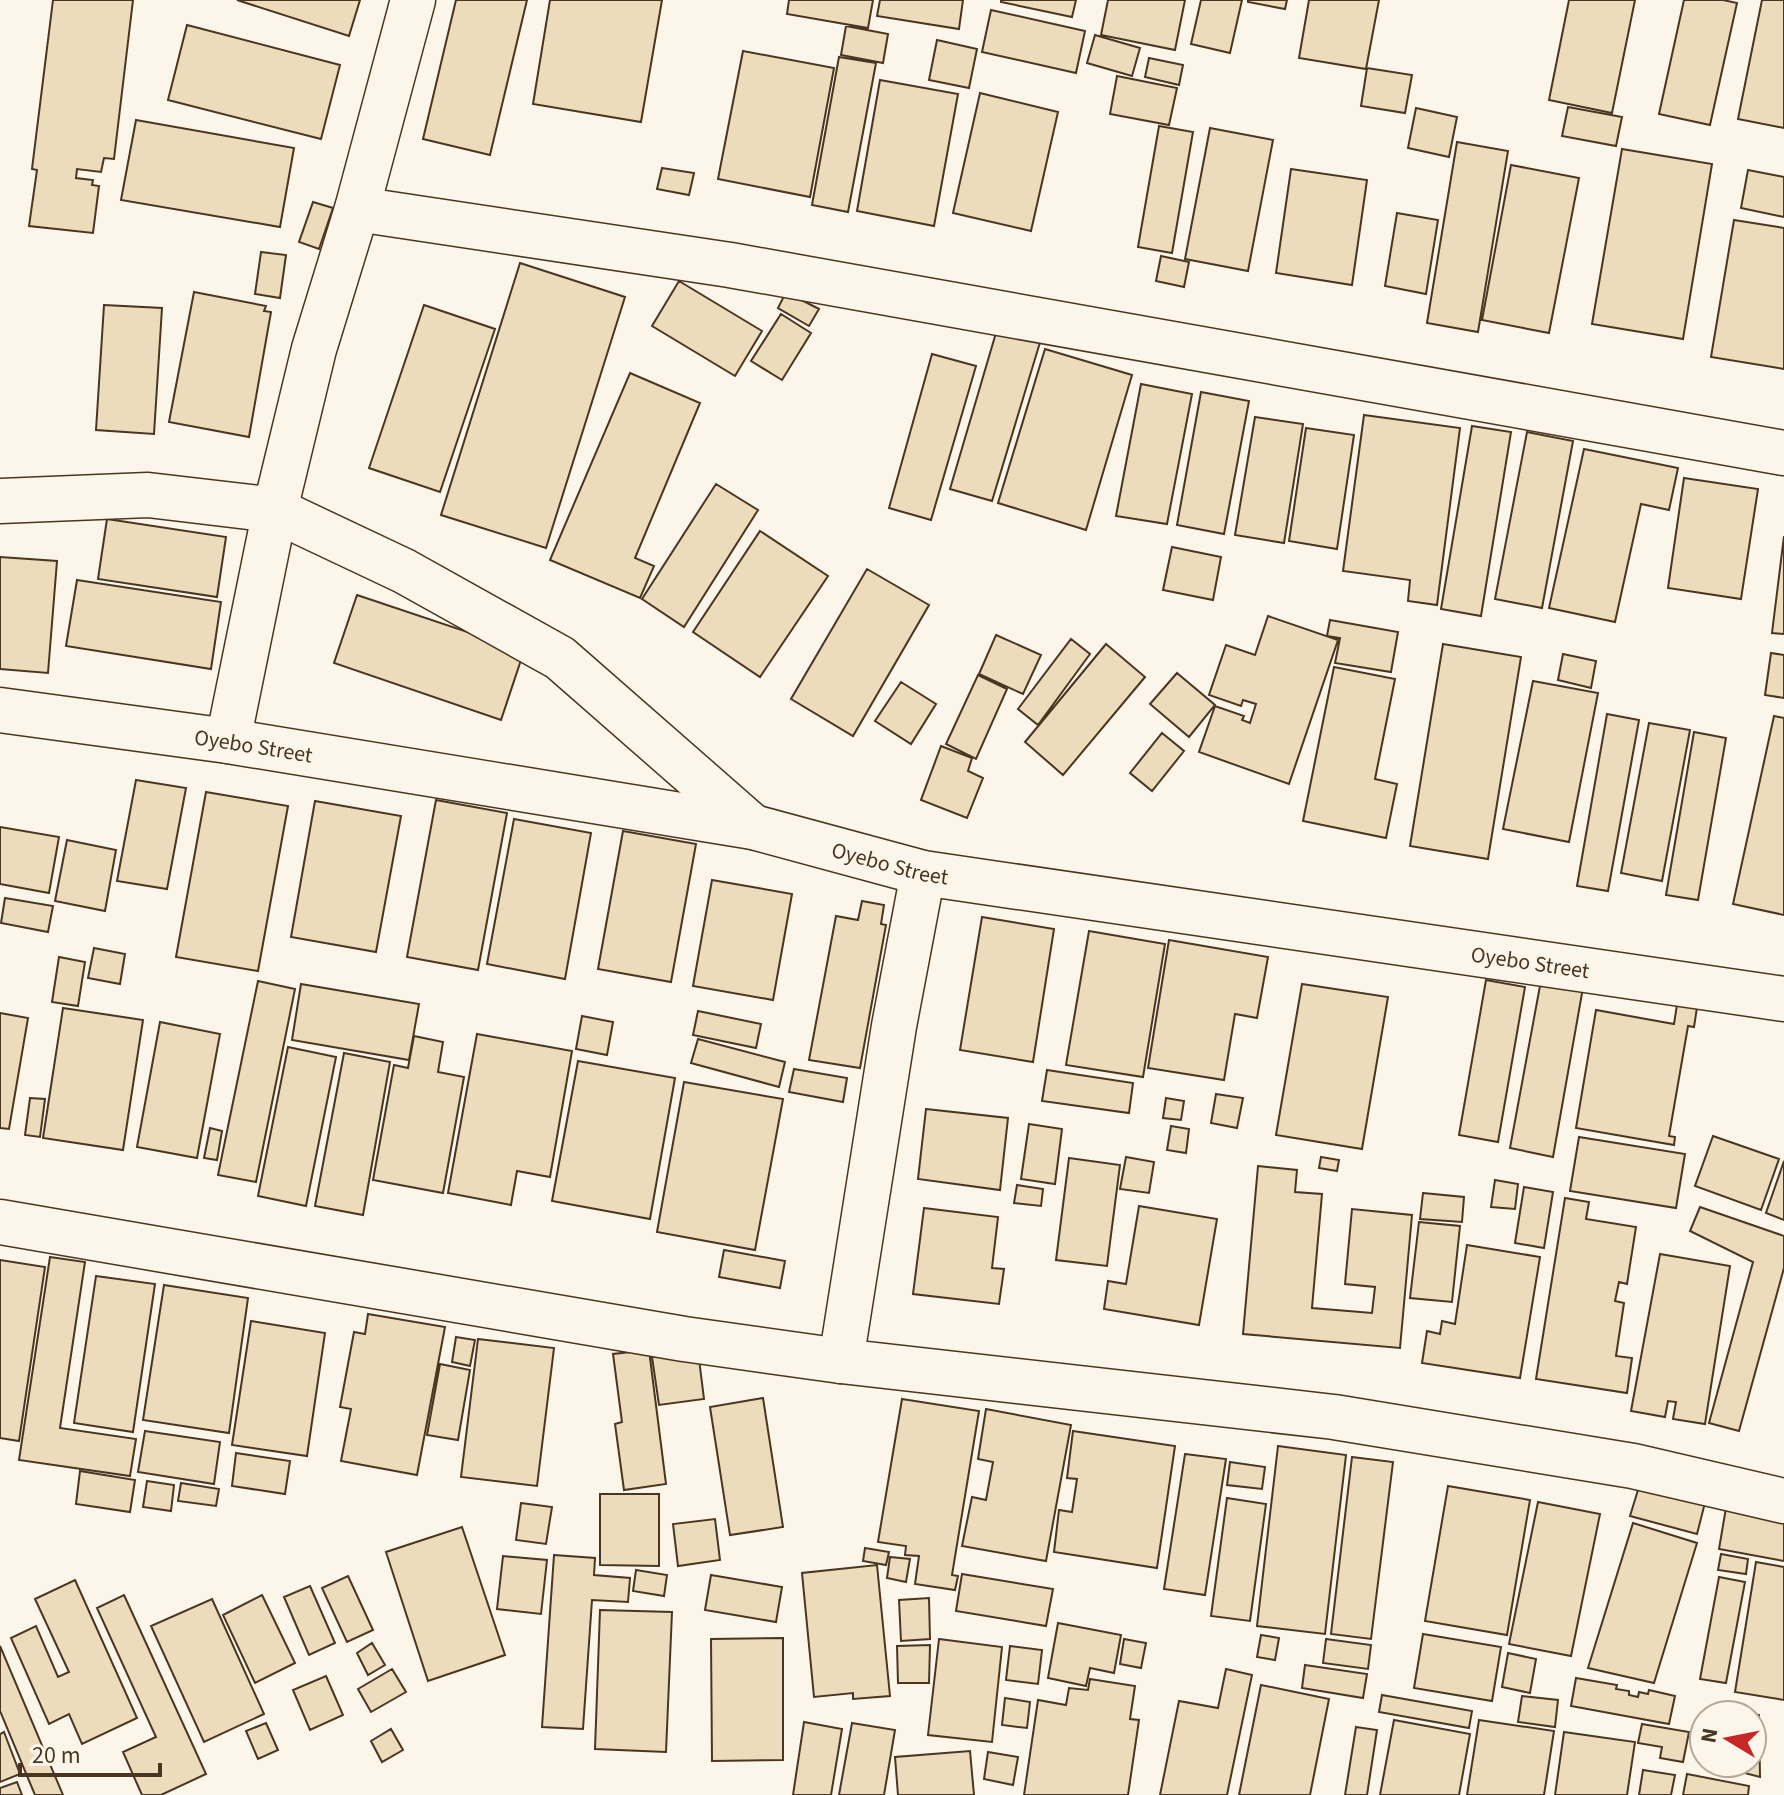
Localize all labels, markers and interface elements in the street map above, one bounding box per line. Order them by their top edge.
street label: Oyebo Street [192,722,315,772]
street label: Oyebo Street [828,834,951,894]
street label: Oyebo Street [1469,938,1592,987]
north arrow [1688,1699,1768,1779]
text: N [1692,1726,1726,1746]
scale bar [20,1727,160,1777]
text: 20 m [32,1738,81,1773]

